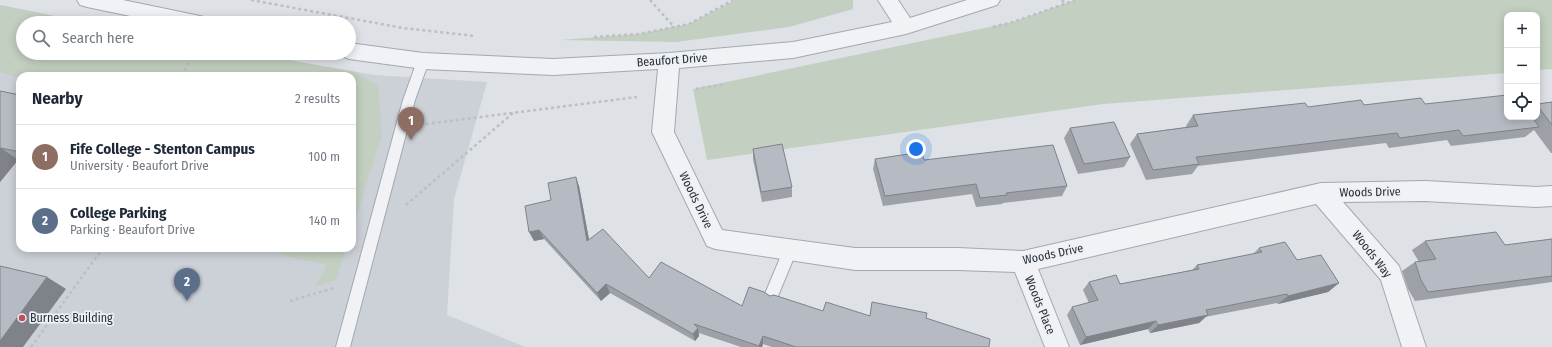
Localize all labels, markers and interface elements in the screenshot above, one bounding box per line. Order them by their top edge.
map controls [1504,12,1540,120]
button: + [1504,12,1540,48]
search box [16,16,356,60]
icon: search [30,27,52,49]
text: Search here [62,29,134,47]
button: − [1504,48,1540,84]
street label: Beaufort Drive [636,51,708,69]
button: locate [1504,84,1540,120]
text: Nearby [32,88,83,109]
text: 2 results [295,91,340,106]
pin: 1 [398,107,424,140]
your location [906,139,926,159]
text: Fife College - Stenton Campus [70,140,255,158]
text: 1 [42,149,48,164]
text: 100 m [308,149,340,164]
text: University · Beaufort Drive [70,158,209,173]
street label: Woods Drive [676,169,716,231]
street label: Woods Drive [1339,184,1401,200]
text: College Parking [70,204,166,222]
text: 2 [42,213,48,228]
text: 140 m [309,213,340,228]
text: Parking · Beaufort Drive [70,222,195,237]
street label: Woods Way [1349,228,1395,281]
street label: Woods Drive [1022,241,1084,267]
pin: 2 [174,268,200,301]
street label: Woods Place [1022,274,1058,336]
place label: Burness Building [30,311,113,325]
marker: Burness Building [17,313,27,323]

